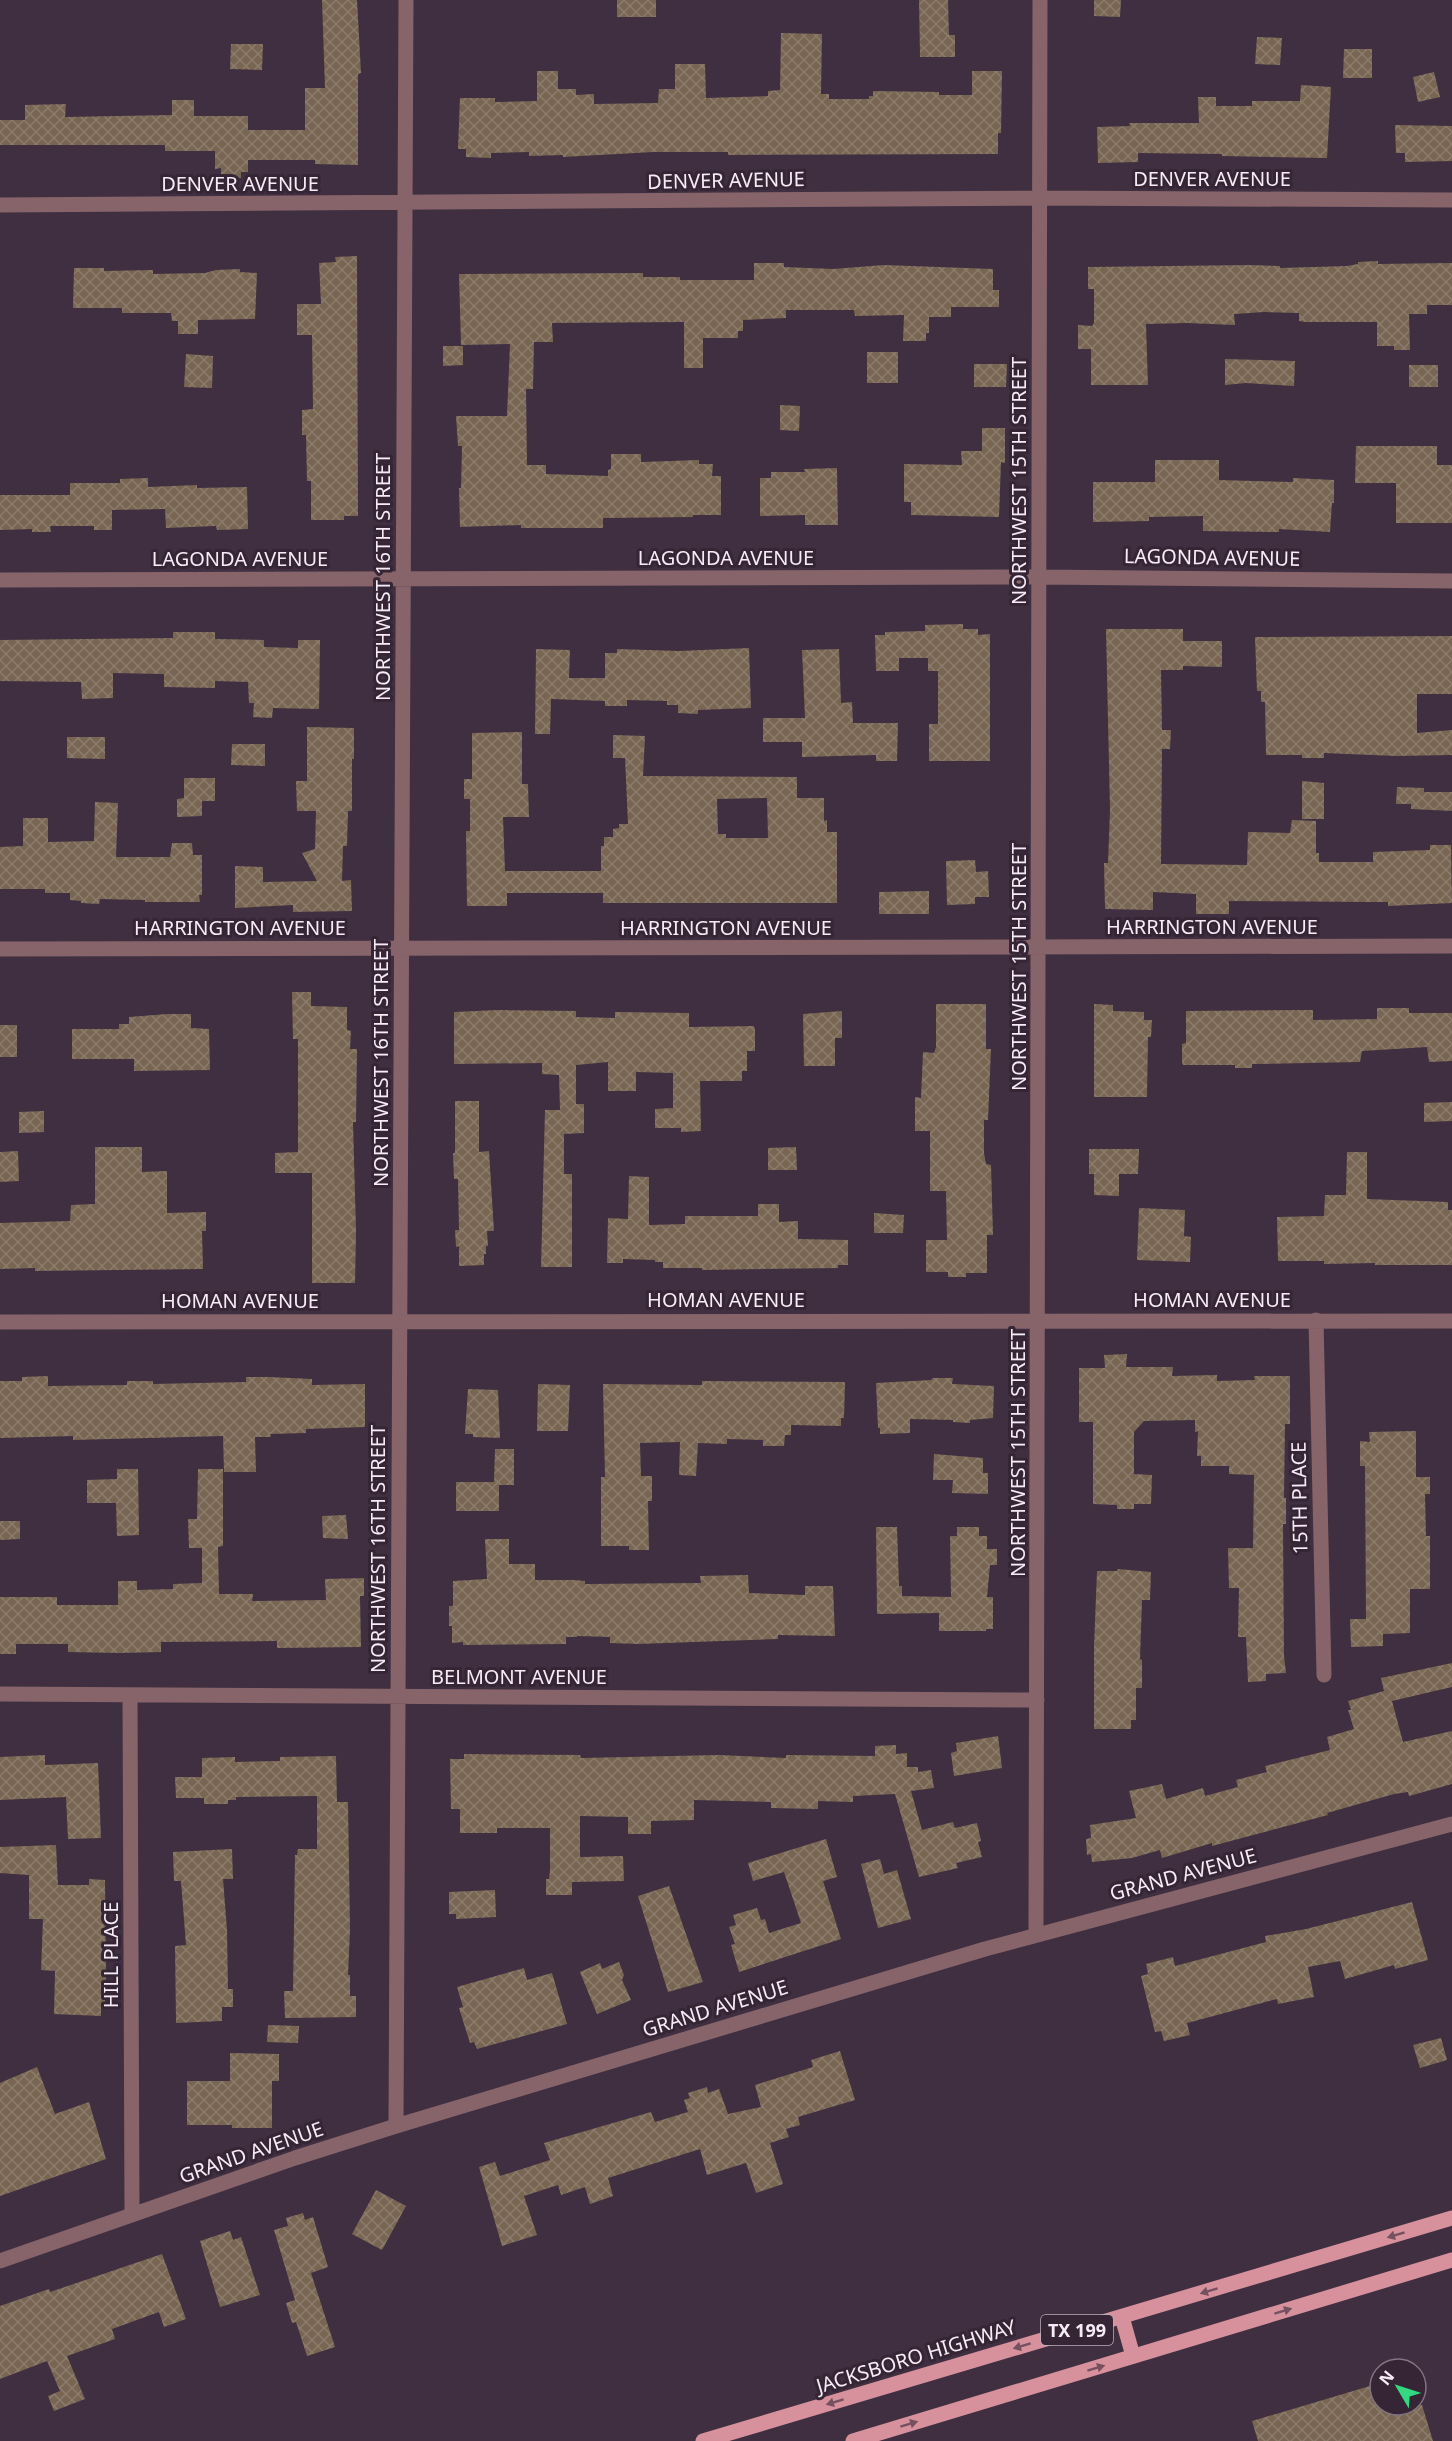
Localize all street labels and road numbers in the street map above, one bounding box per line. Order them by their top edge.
street label: DENVER AVENUE [647,165,805,195]
street label: DENVER AVENUE [1133,165,1291,192]
street label: DENVER AVENUE [161,170,319,197]
street label: NORTHWEST 15TH STREET [1005,357,1032,605]
street label: NORTHWEST 16TH STREET [369,453,396,701]
street label: LAGONDA AVENUE [1124,542,1300,572]
street label: LAGONDA AVENUE [638,544,814,571]
street label: LAGONDA AVENUE [152,545,328,572]
street label: NORTHWEST 15TH STREET [1005,843,1032,1091]
street label: HARRINGTON AVENUE [1106,913,1318,940]
street label: HARRINGTON AVENUE [134,914,346,941]
street label: HARRINGTON AVENUE [620,914,832,941]
street label: NORTHWEST 16TH STREET [367,939,394,1187]
street label: HOMAN AVENUE [647,1286,805,1313]
street label: HOMAN AVENUE [1133,1286,1291,1313]
street label: HOMAN AVENUE [161,1287,319,1314]
street label: NORTHWEST 15TH STREET [1004,1329,1031,1577]
street label: NORTHWEST 16TH STREET [364,1425,391,1673]
street label: 15TH PLACE [1285,1441,1313,1555]
street label: BELMONT AVENUE [431,1663,607,1690]
street label: GRAND AVENUE [1107,1841,1259,1907]
street label: HILL PLACE [97,1902,124,2008]
street label: GRAND AVENUE [639,1973,791,2043]
street label: GRAND AVENUE [175,2115,327,2189]
street label: JACKSBORO HIGHWAY [811,2313,1020,2400]
road number: TX 199 [1041,2315,1113,2345]

